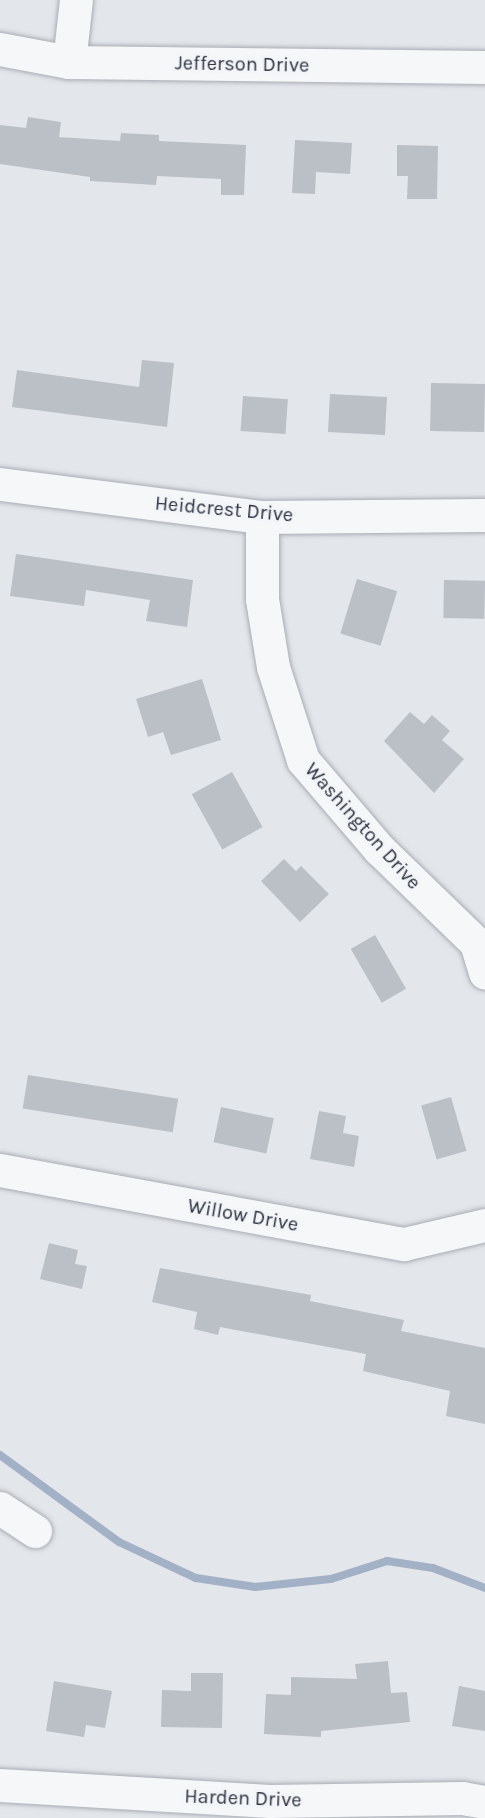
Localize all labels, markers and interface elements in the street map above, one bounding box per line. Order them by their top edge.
street label: Jefferson Drive [175,51,309,77]
street label: Heidcrest Drive [154,491,294,527]
street label: Washington Drive [300,758,426,894]
street label: Willow Drive [186,1193,300,1237]
street label: Harden Drive [184,1784,302,1812]

